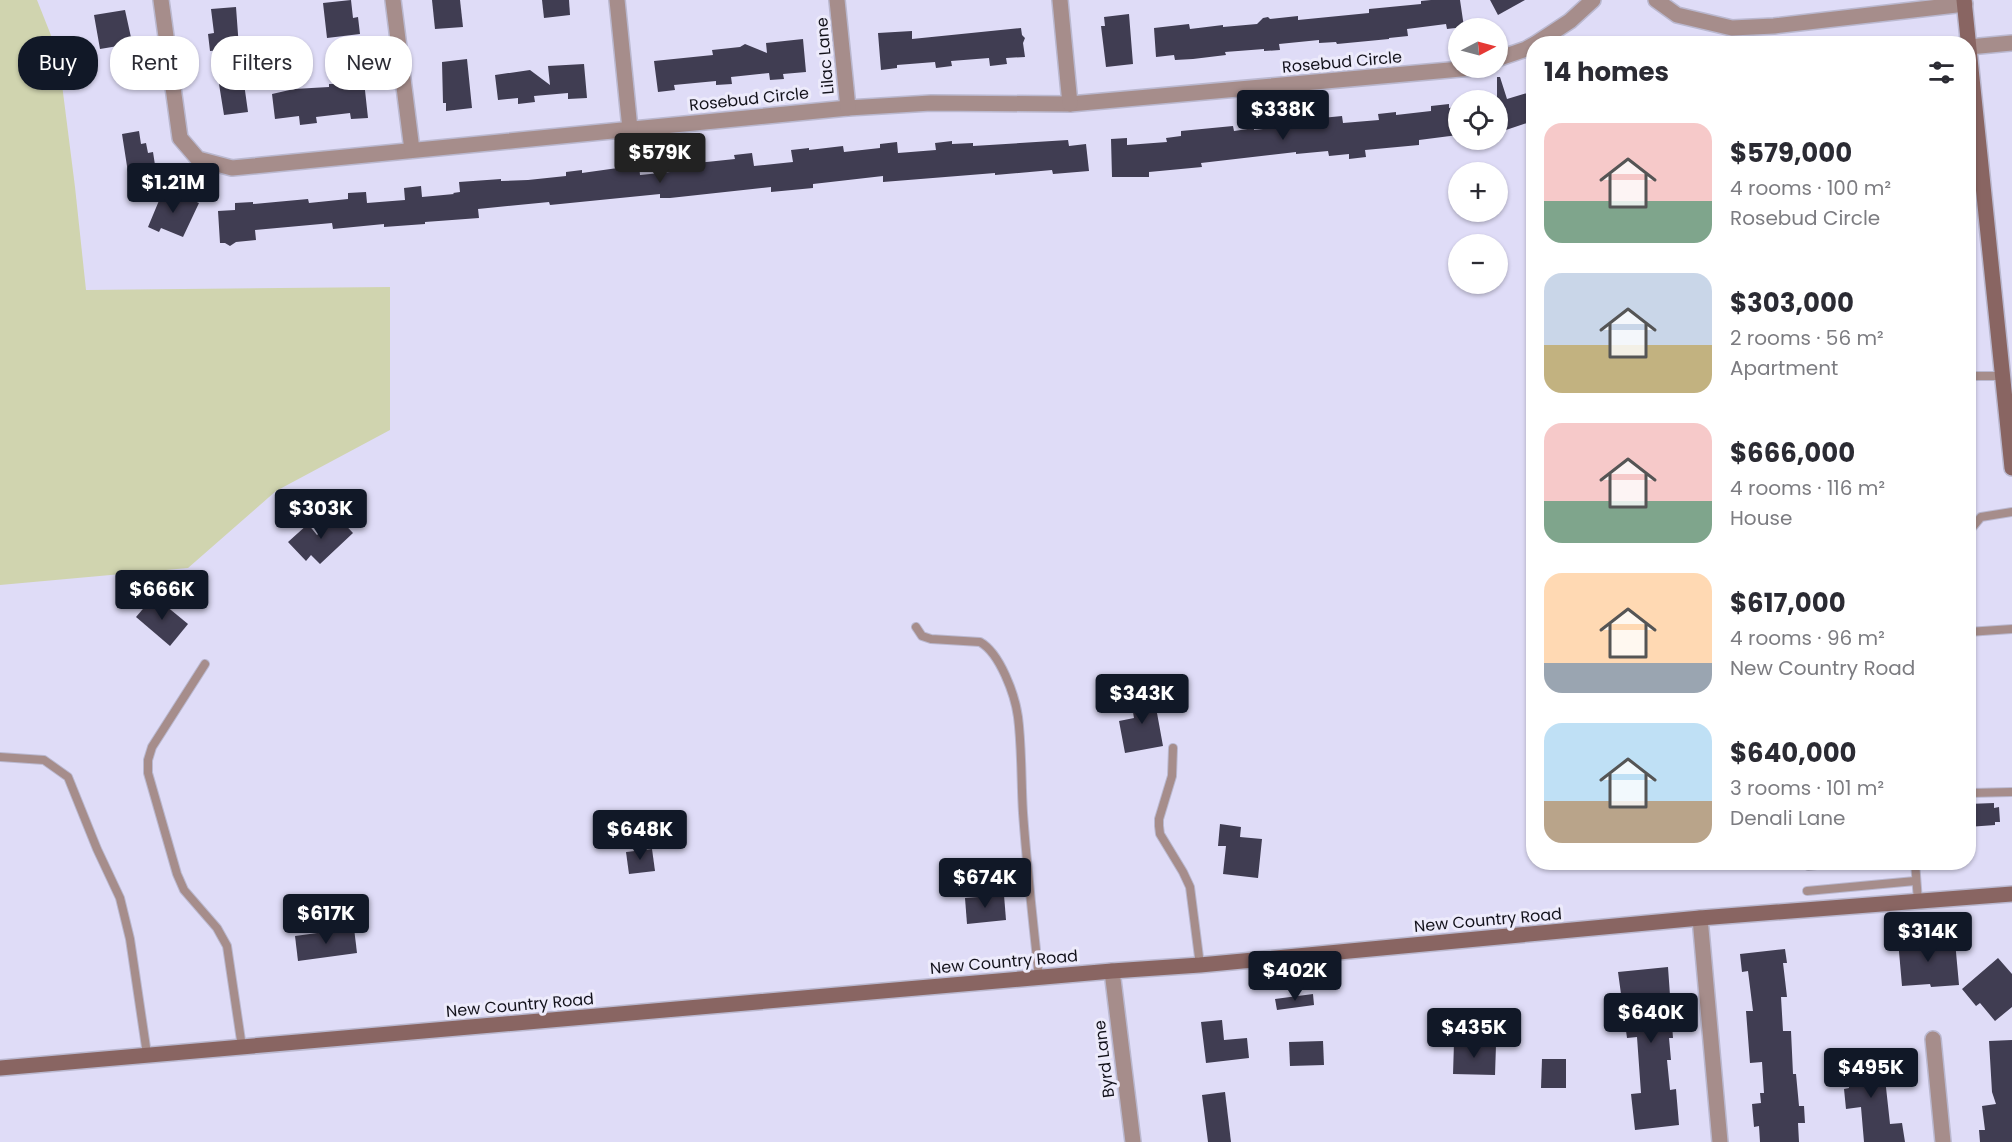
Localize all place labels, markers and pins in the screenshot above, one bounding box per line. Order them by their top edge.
pin: $338K [1241,90,1325,141]
pin: $579K [618,133,702,184]
pin: $1.21M [124,163,222,214]
pin: $303K [279,489,363,540]
pin: $666K [120,570,204,621]
pin: $343K [1100,674,1184,725]
pin: $648K [598,810,682,861]
pin: $674K [943,858,1027,909]
pin: $617K [284,894,368,945]
pin: $314K [1886,912,1970,963]
pin: $402K [1253,951,1337,1002]
pin: $640K [1609,993,1693,1044]
pin: $435K [1432,1008,1516,1059]
pin: $495K [1829,1048,1913,1099]

